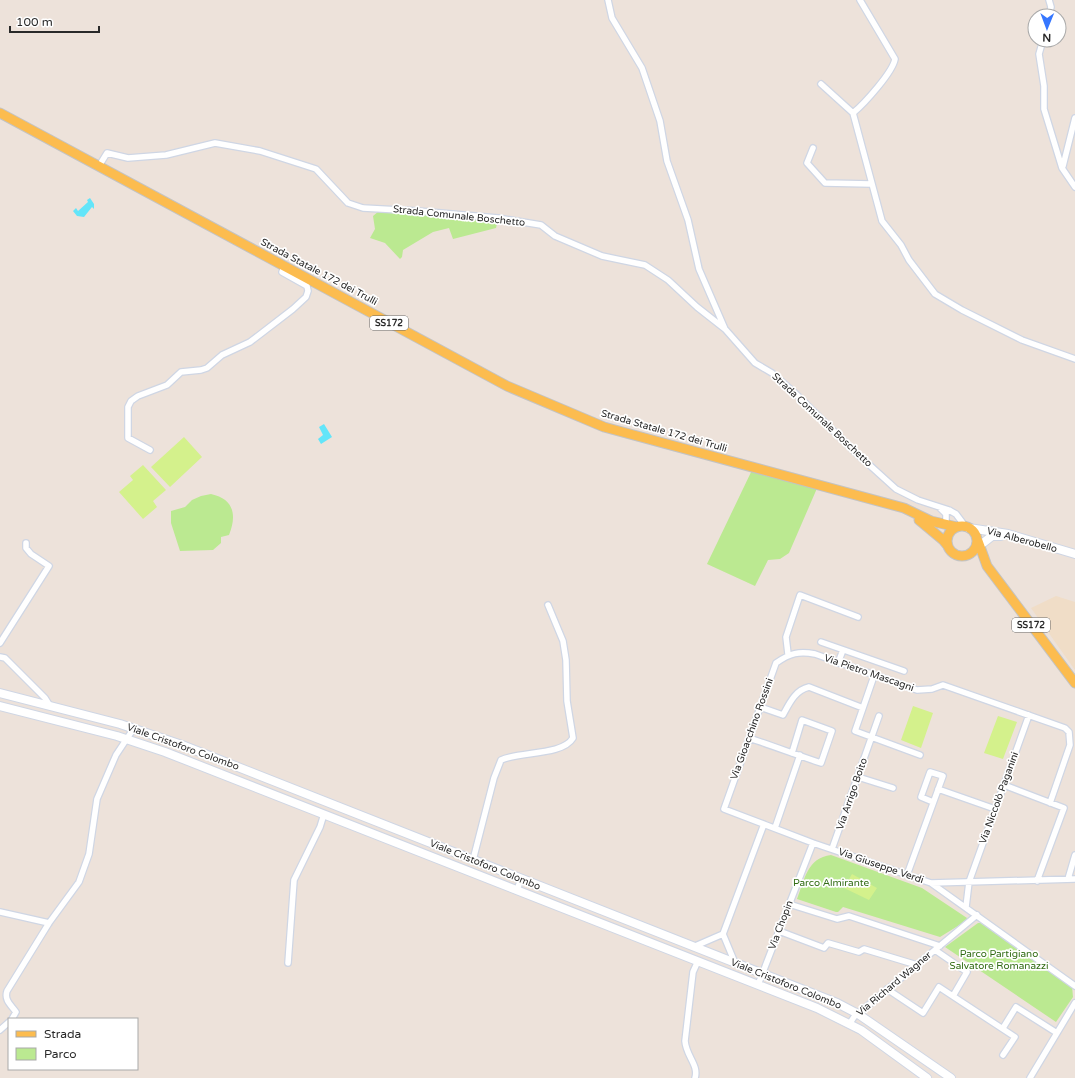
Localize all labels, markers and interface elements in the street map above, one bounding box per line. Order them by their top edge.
scale bar [10,8,99,34]
north arrow [1027,8,1067,48]
text: 100 m [16,15,53,29]
text: N [1042,31,1051,44]
street label: Strada Comunale Boschetto [392,203,526,229]
street label: Strada Statale 172 dei Trulli [259,236,379,308]
road number: SS172 [370,316,408,330]
street label: Strada Comunale Boschetto [769,370,875,470]
street label: Strada Statale 172 dei Trulli [600,407,728,455]
street label: Via Alberobello [986,525,1058,555]
road number: SS172 [1012,618,1050,632]
street label: Via Pietro Mascagni [822,652,916,694]
street label: Via Gioacchino Rossini [728,677,776,781]
street label: Viale Cristoforo Colombo [125,721,241,773]
street label: Via Niccolò Paganini [977,750,1021,846]
street label: Via Arrigo Boito [834,756,870,832]
street label: Viale Cristoforo Colombo [428,837,542,893]
street label: Via Giuseppe Verdi [837,846,925,886]
park label: Parco Almirante [793,877,869,889]
street label: Via Chopin [766,899,796,951]
park label: Parco Partigiano Salvatore Romanazzi [950,948,1048,972]
street label: Via Richard Wagner [854,949,934,1019]
street label: Viale Cristoforo Colombo [729,956,843,1012]
legend [8,1018,138,1070]
text: Strada [44,1027,81,1041]
text: Parco [44,1047,77,1061]

